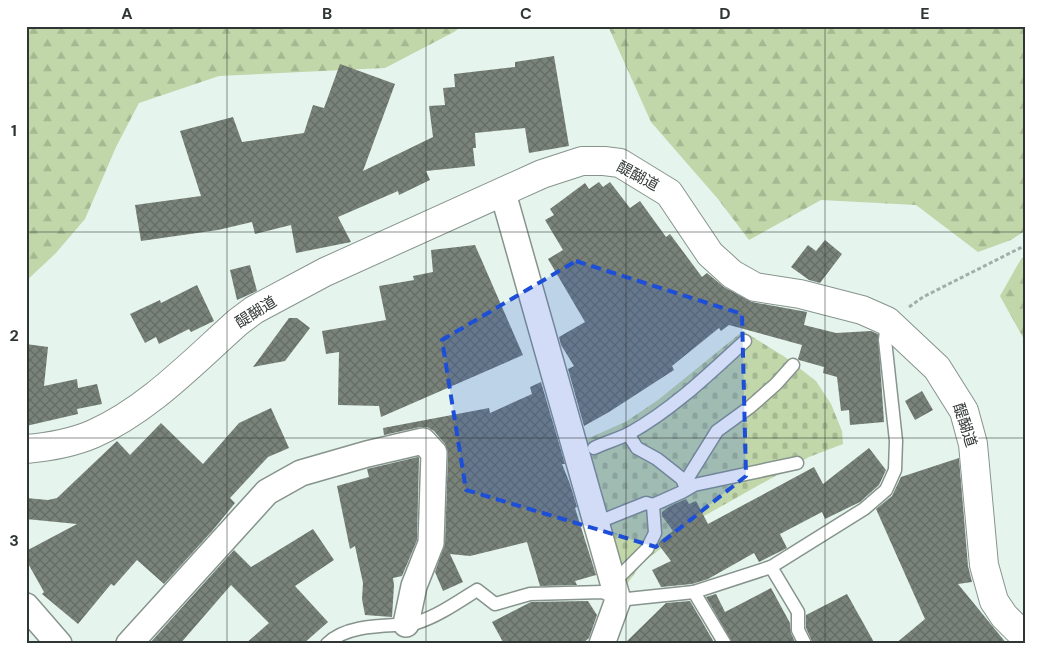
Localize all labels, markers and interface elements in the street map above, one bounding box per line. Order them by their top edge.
text: A [121,3,133,24]
text: B [322,3,332,24]
text: C [520,3,532,24]
text: D [719,3,731,24]
text: E [920,3,930,24]
text: 1 [11,120,17,141]
street label: 醍醐道 [613,157,663,195]
street label: 醍醐道 [232,292,280,332]
text: 2 [9,325,19,346]
street label: 醍醐道 [949,401,981,449]
text: 3 [9,530,19,551]

